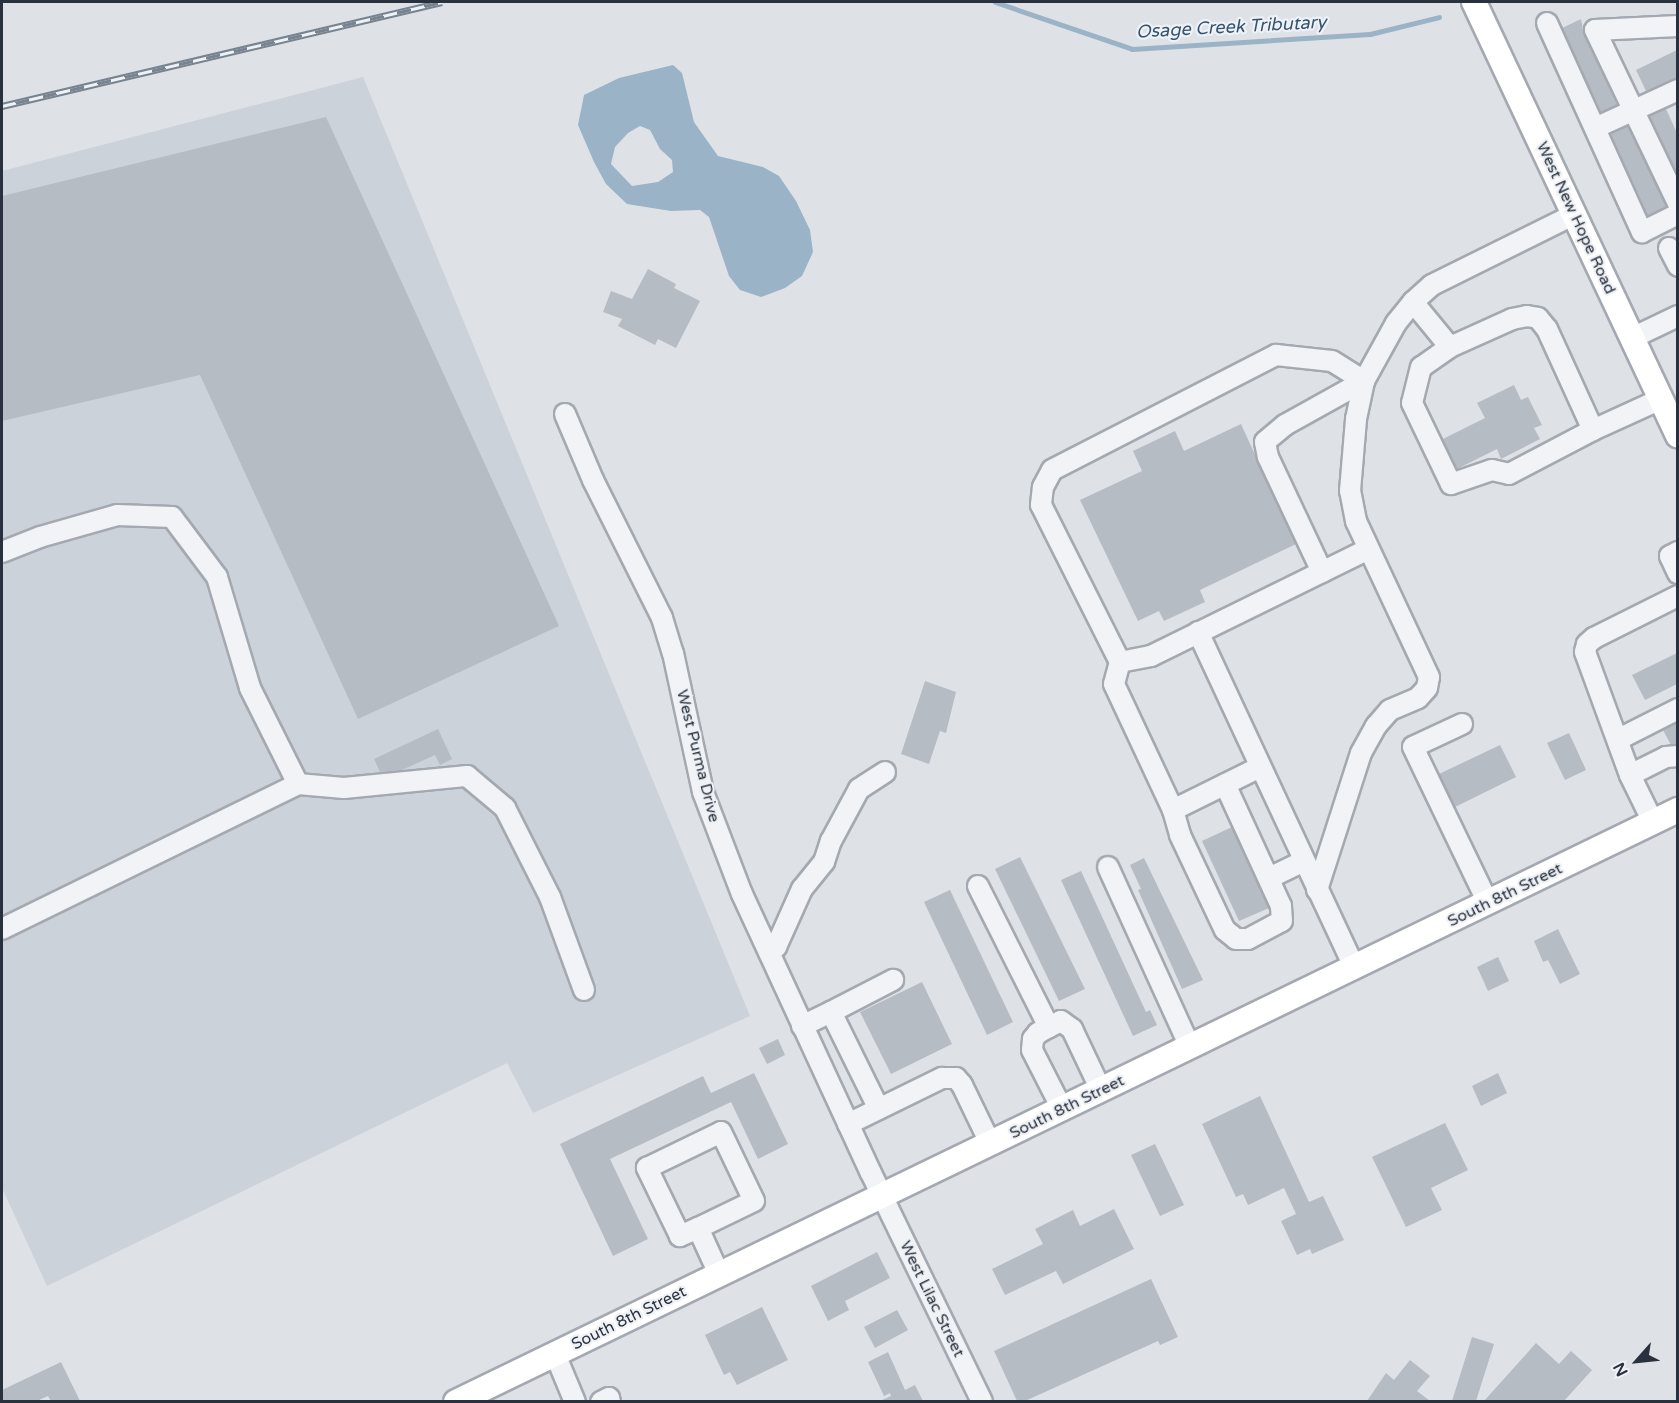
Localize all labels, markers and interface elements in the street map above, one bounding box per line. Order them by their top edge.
water label: Osage Creek Tributary [1135,11,1327,43]
street label: West New Hope Road [1532,139,1620,297]
street label: West Purma Drive [672,688,724,824]
street label: South 8th Street [1445,859,1565,931]
street label: South 8th Street [1007,1071,1127,1143]
street label: West Lilac Street [896,1238,968,1360]
street label: South 8th Street [569,1282,689,1354]
north arrow [1607,1331,1667,1391]
text: N [1609,1359,1633,1379]

